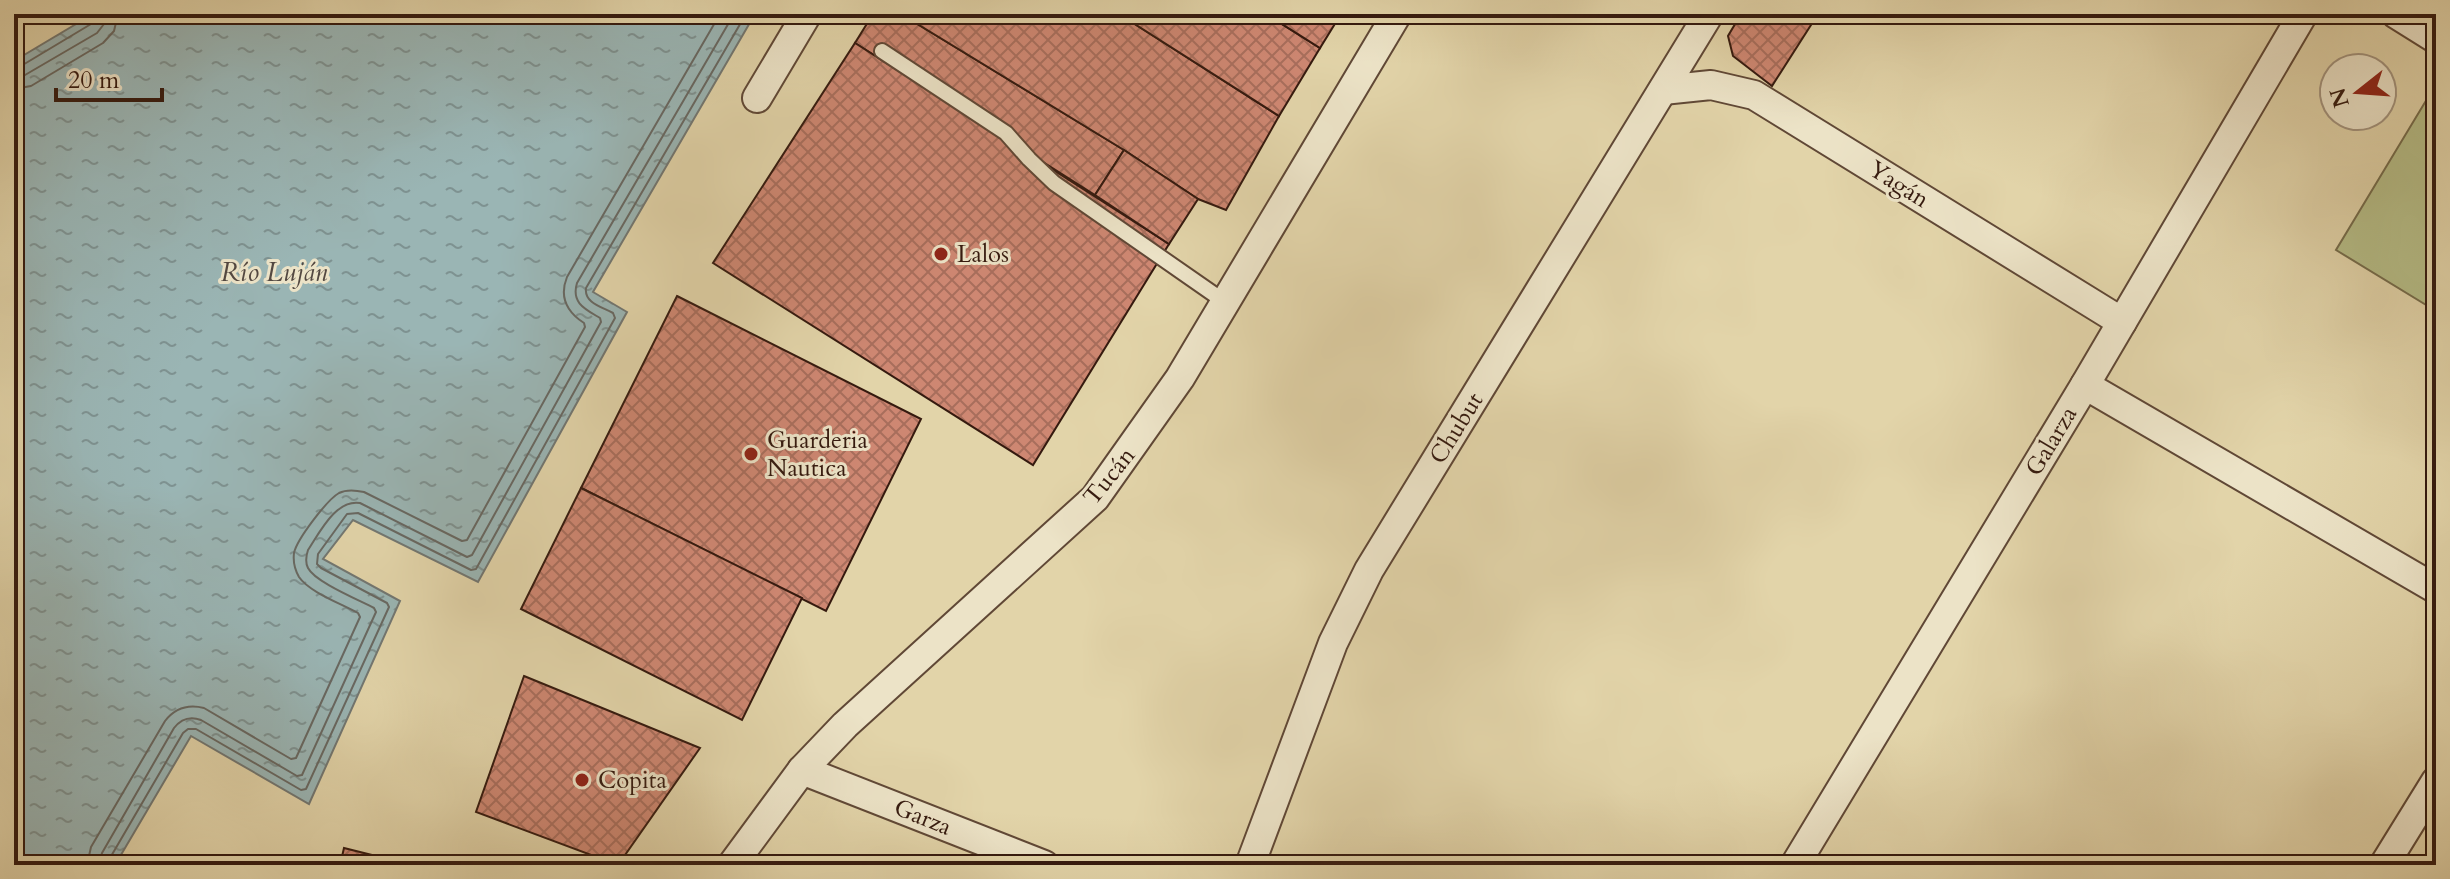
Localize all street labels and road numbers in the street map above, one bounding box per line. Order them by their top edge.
street label: Yagán [1862,153,1936,216]
street label: Chubut [1422,386,1491,470]
street label: Galarza [2018,400,2085,482]
street label: Tucán [1076,440,1143,512]
street label: Garza [889,791,957,844]

